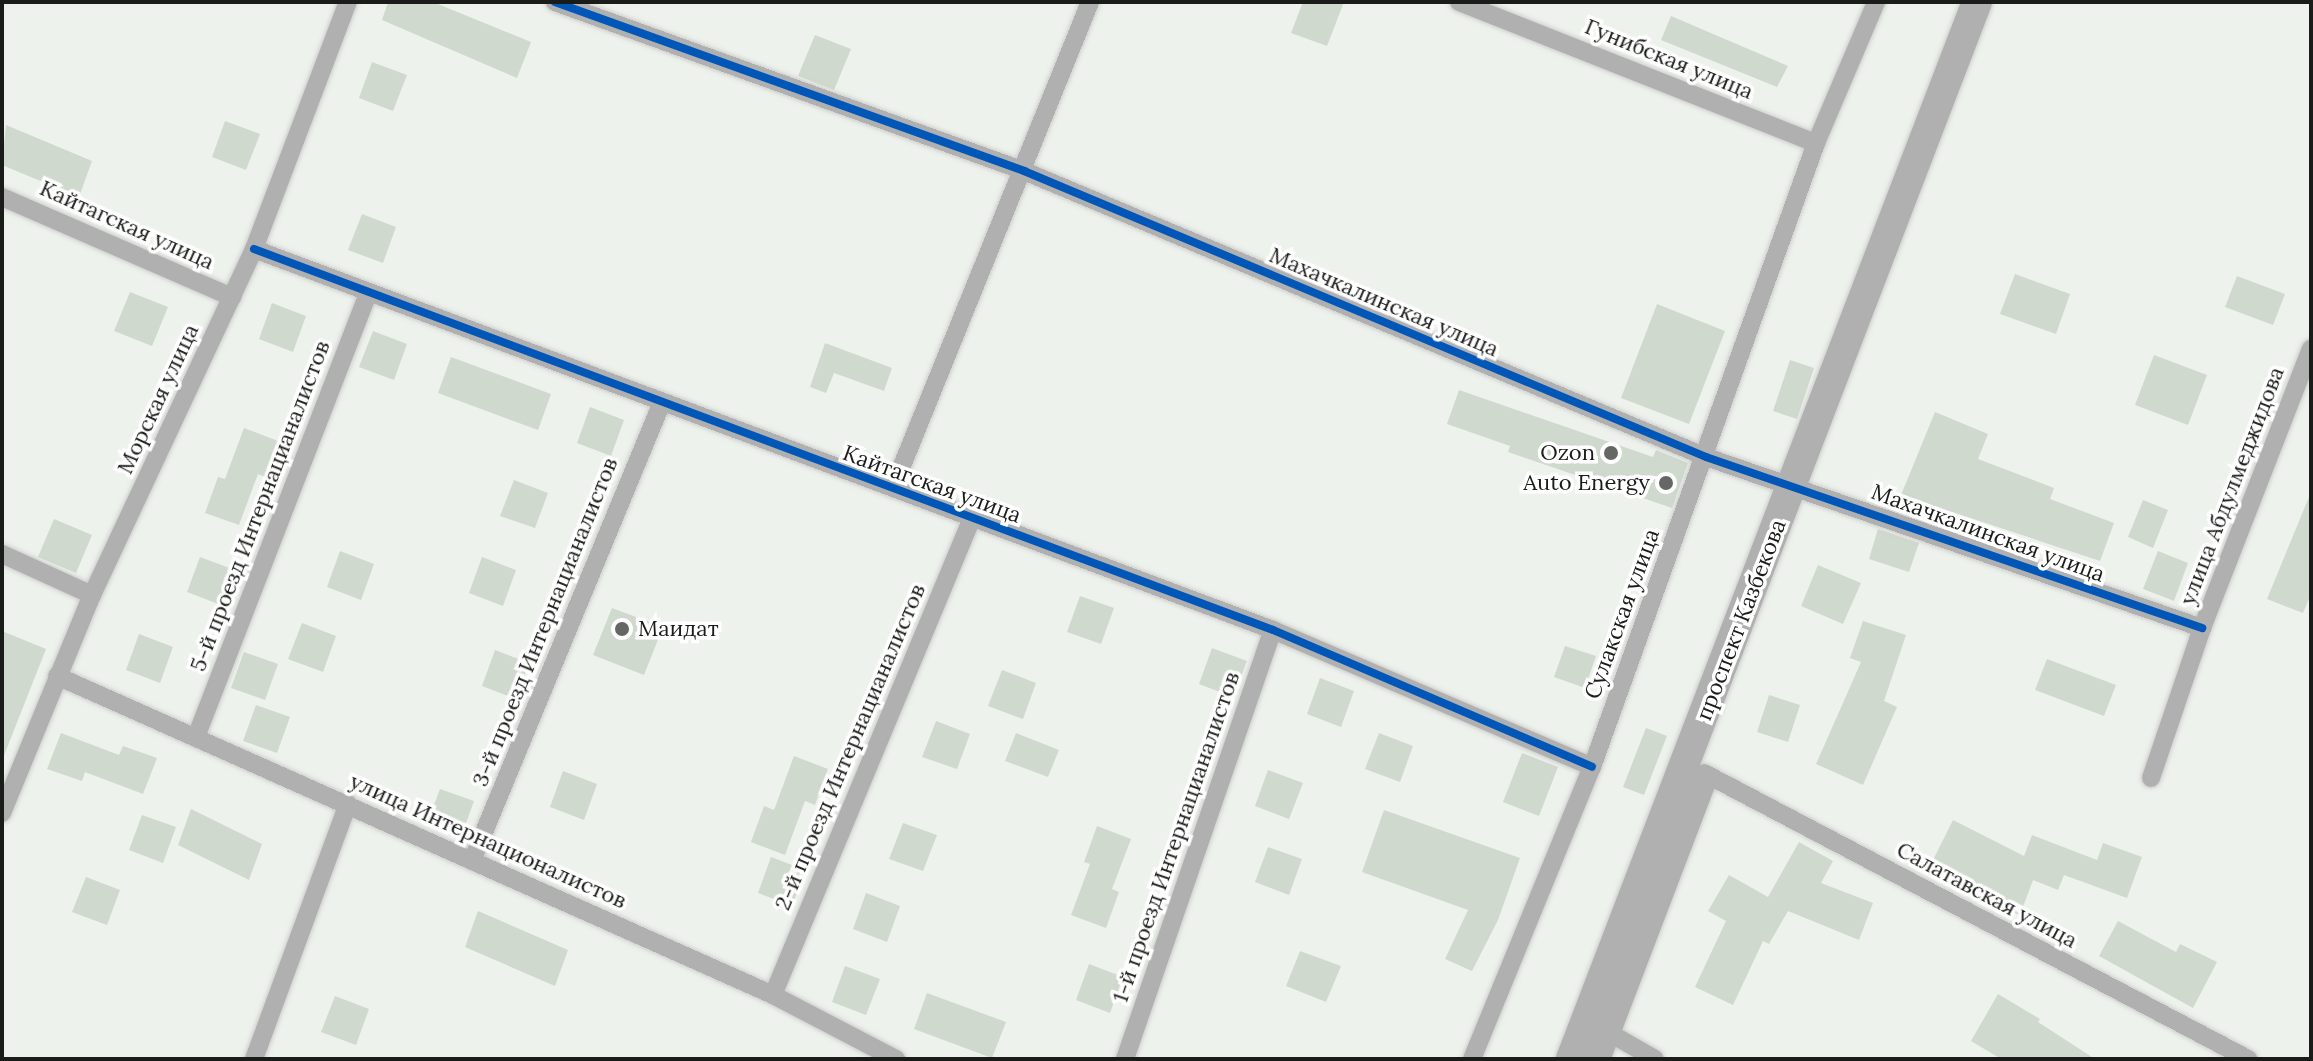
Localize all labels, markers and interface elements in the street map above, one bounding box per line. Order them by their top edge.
street label: Гунибская улица [1581,13,1757,105]
street label: Кайтагская улица [36,175,218,275]
street label: Махачкалинская улица [1265,242,1503,362]
street label: Морская улица [112,320,204,478]
street label: 5-й проезд Интернацианалистов [185,337,335,675]
street label: улица Абдулмеджидова [2174,363,2290,609]
street label: Кайтагская улица [839,439,1025,529]
place label: Ozon [1540,440,1595,466]
marker: Ozon [1602,444,1620,462]
street label: 3-й проезд Интернацианалистов [467,454,623,790]
place label: Auto Energy [1523,470,1650,496]
marker: Auto Energy [1657,474,1675,492]
street label: Махачкалинская улица [1868,478,2108,588]
street label: проспект Казбекова [1691,516,1791,724]
street label: Сулакская улица [1579,525,1665,703]
street label: 2-й проезд Интернацианалистов [769,580,931,914]
place label: Маидат [638,616,719,642]
marker: Маидат [613,620,631,638]
street label: 1-й проезд Интернацианалистов [1107,668,1245,1006]
street label: улица Интернационалистов [346,768,630,914]
street label: Салатавская улица [1892,836,2082,954]

